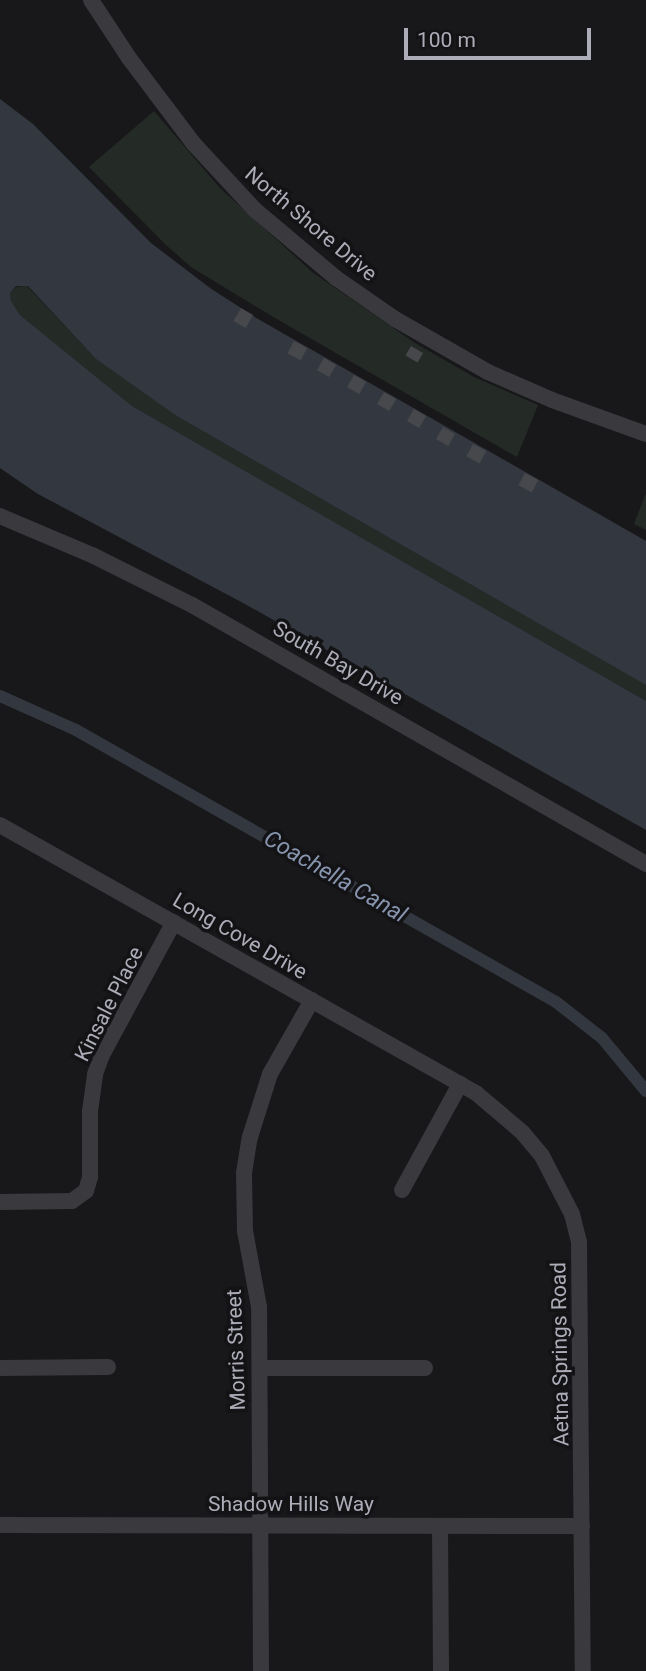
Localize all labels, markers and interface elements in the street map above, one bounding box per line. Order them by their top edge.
scale bar [408,14,595,58]
text: 100 m [417,28,476,52]
street label: North Shore Drive [240,161,382,287]
street label: South Bay Drive [268,616,408,710]
water label: Coachella Canal [259,825,411,929]
street label: Long Cove Drive [168,887,312,985]
street label: Kinsale Place [69,942,149,1066]
street label: Aetna Springs Road [546,1262,574,1446]
street label: Morris Street [221,1289,251,1411]
street label: Shadow Hills Way [208,1491,374,1517]

